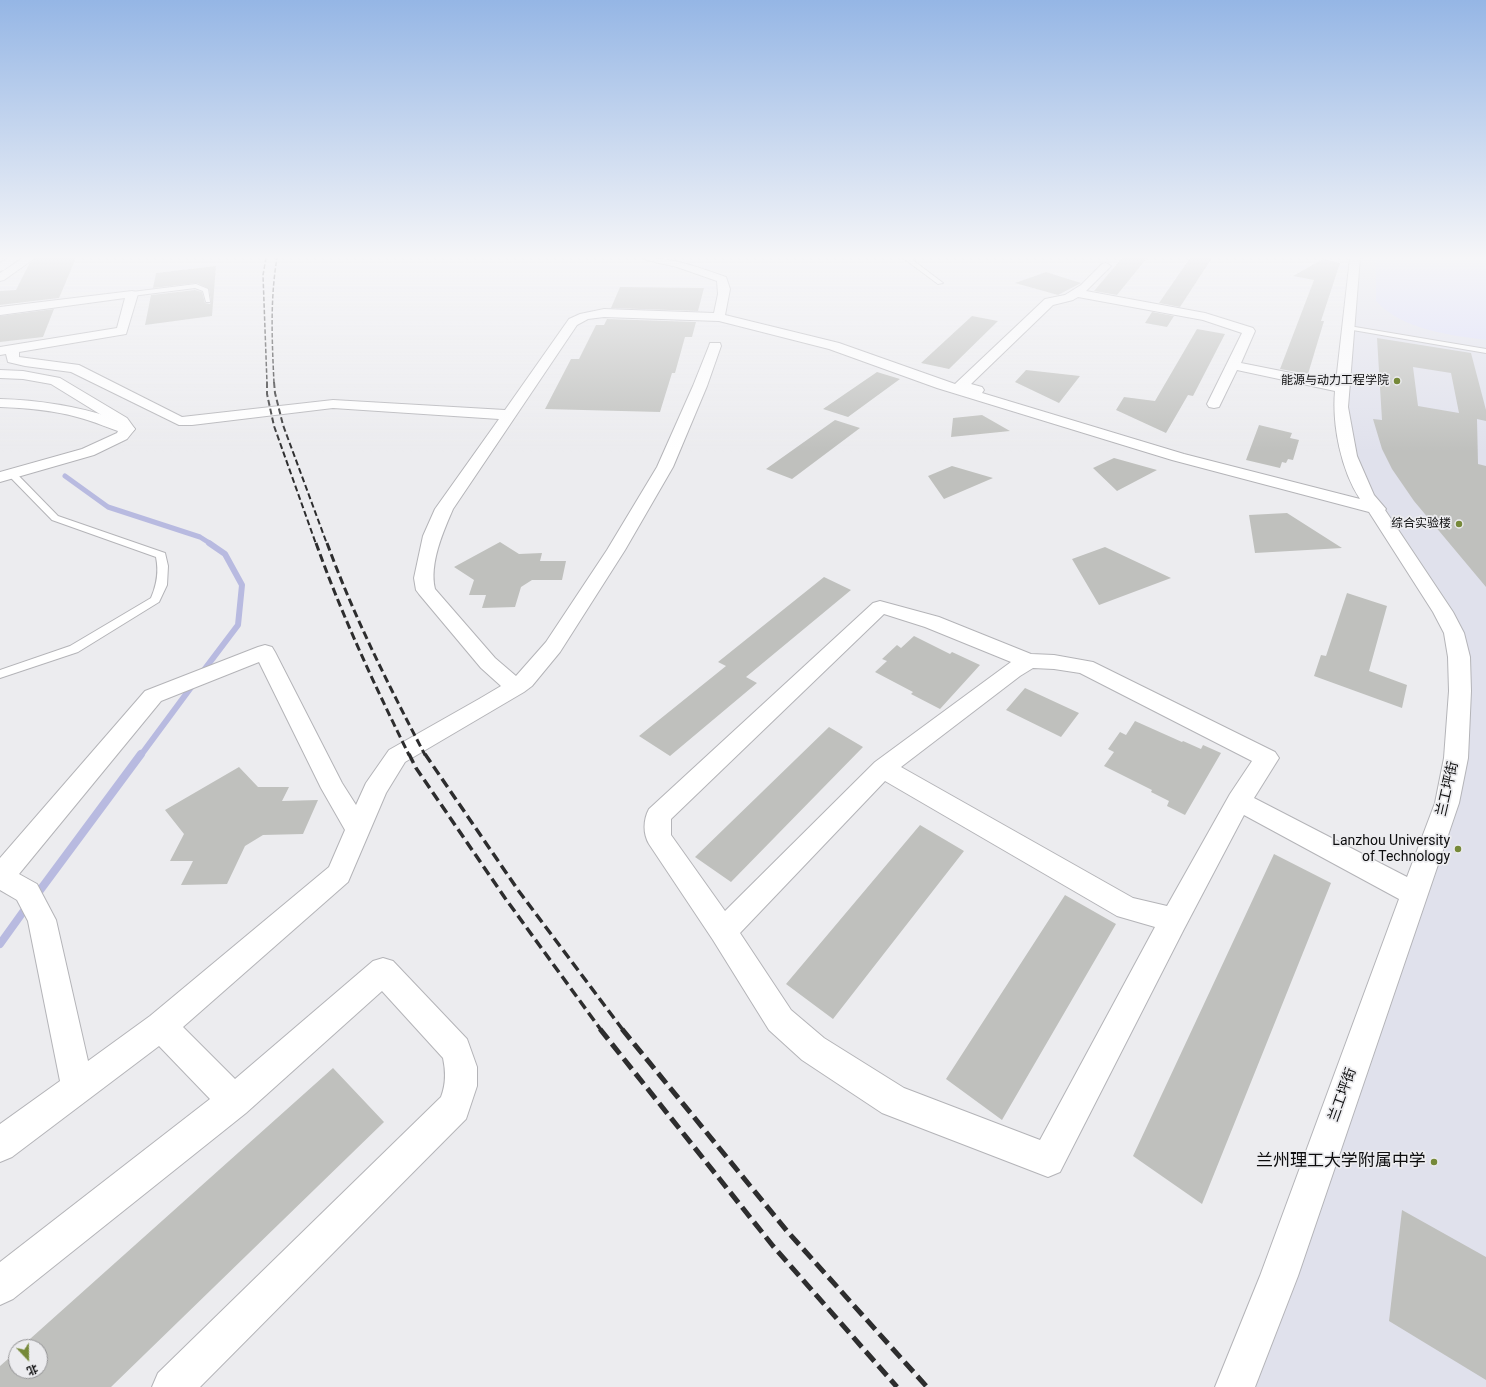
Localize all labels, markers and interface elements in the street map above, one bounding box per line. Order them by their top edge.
place label: 能源与动力工程学院 [1281,374,1389,388]
marker: 能源与动力工程学院 [1392,376,1402,386]
place label: 综合实验楼 [1391,517,1451,531]
marker: 综合实验楼 [1454,519,1464,529]
street label: 兰工坪街 [1434,760,1462,818]
place label: Lanzhou University of Technology [1332,833,1450,866]
marker: Lanzhou University of Technology [1453,844,1463,854]
street label: 兰工坪街 [1326,1066,1360,1124]
place label: 兰州理工大学附属中学 [1256,1152,1426,1172]
marker: 兰州理工大学附属中学 [1429,1157,1439,1167]
north arrow [8,1339,48,1379]
text: 北 [25,1362,40,1378]

